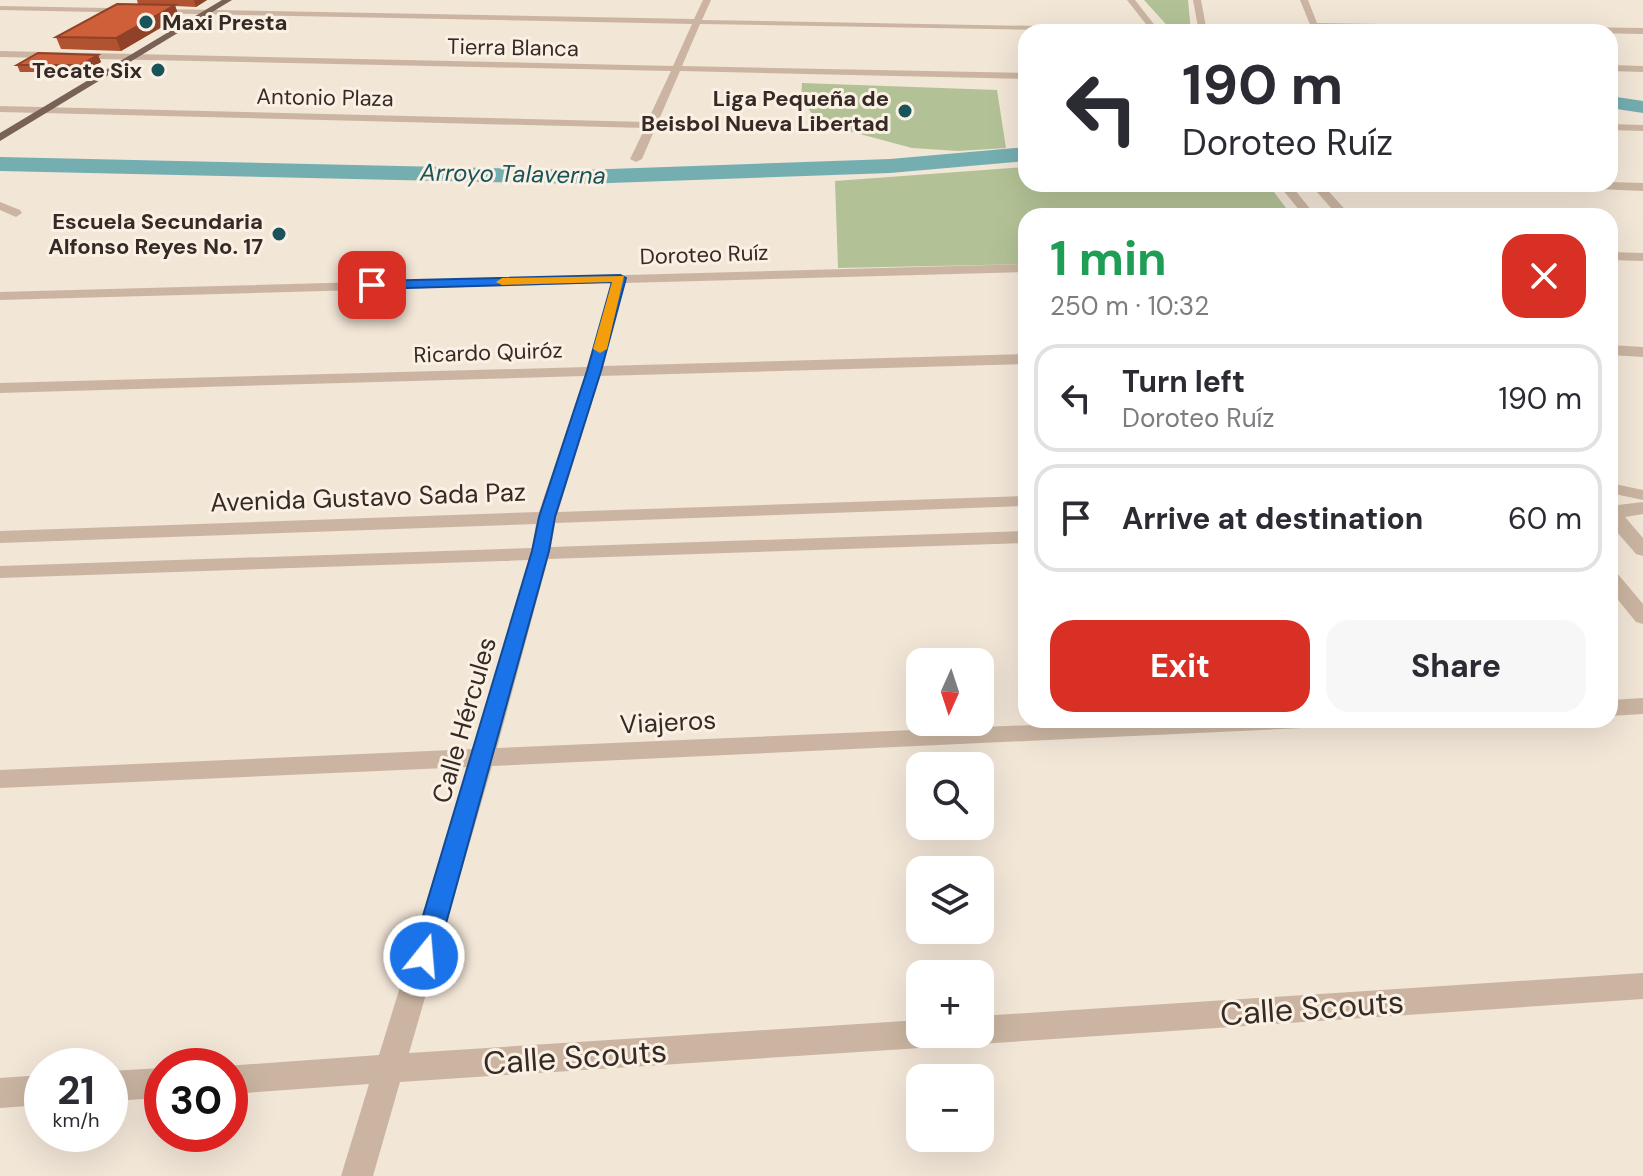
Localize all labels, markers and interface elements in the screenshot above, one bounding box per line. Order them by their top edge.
place label: Maxi Presta [162,8,288,37]
marker: Maxi Presta [137,13,155,31]
street label: Tierra Blanca [447,32,579,63]
text: 190 m [1182,48,1343,121]
place label: Tecate Six [32,56,142,85]
icon: left [1050,56,1154,160]
marker: Tecate Six [149,61,167,79]
street label: Antonio Plaza [256,82,394,113]
place label: Liga Pequeña de Beisbol Nueva Libertad [641,84,889,138]
marker: Liga Pequeña de Beisbol Nueva Libertad [896,102,914,120]
text: Doroteo Ruíz [1182,119,1393,166]
water label: Arroyo Talaverna [419,156,606,191]
place label: Escuela Secundaria Alfonso Reyes No. 17 [48,207,263,261]
marker: Escuela Secundaria Alfonso Reyes No. 17 [270,225,288,243]
text: 1 min [1050,227,1167,290]
button: close [1502,234,1586,318]
street label: Doroteo Ruíz [639,238,769,271]
pin [338,251,406,319]
icon: arrive [350,263,394,307]
text: 250 m · 10:32 [1050,289,1209,323]
street label: Ricardo Quiróz [413,335,563,370]
text: Turn left [1122,362,1245,401]
icon: left [1054,376,1098,420]
text: 190 m [1499,379,1582,418]
text: Doroteo Ruíz [1122,401,1274,435]
street label: Avenida Gustavo Sada Paz [210,475,526,519]
icon: arrive [1054,496,1098,540]
text: Arrive at destination [1122,499,1423,538]
text: 60 m [1508,499,1582,538]
button: Exit [1050,620,1310,712]
button: Share [1326,620,1586,712]
street label: Calle Hércules [424,633,504,807]
north arrow [906,648,994,736]
map controls [906,648,994,1152]
street label: Viajeros [619,702,717,742]
button: search [906,752,994,840]
button: layers [906,856,994,944]
position arrow [382,914,466,998]
button: + [906,960,994,1048]
street label: Calle Scouts [1219,981,1405,1035]
street label: Calle Scouts [482,1030,668,1084]
speed limit sign: 30 [144,1048,248,1152]
text: 21 [57,1064,95,1116]
button: − [906,1064,994,1152]
text: km/h [52,1107,100,1133]

